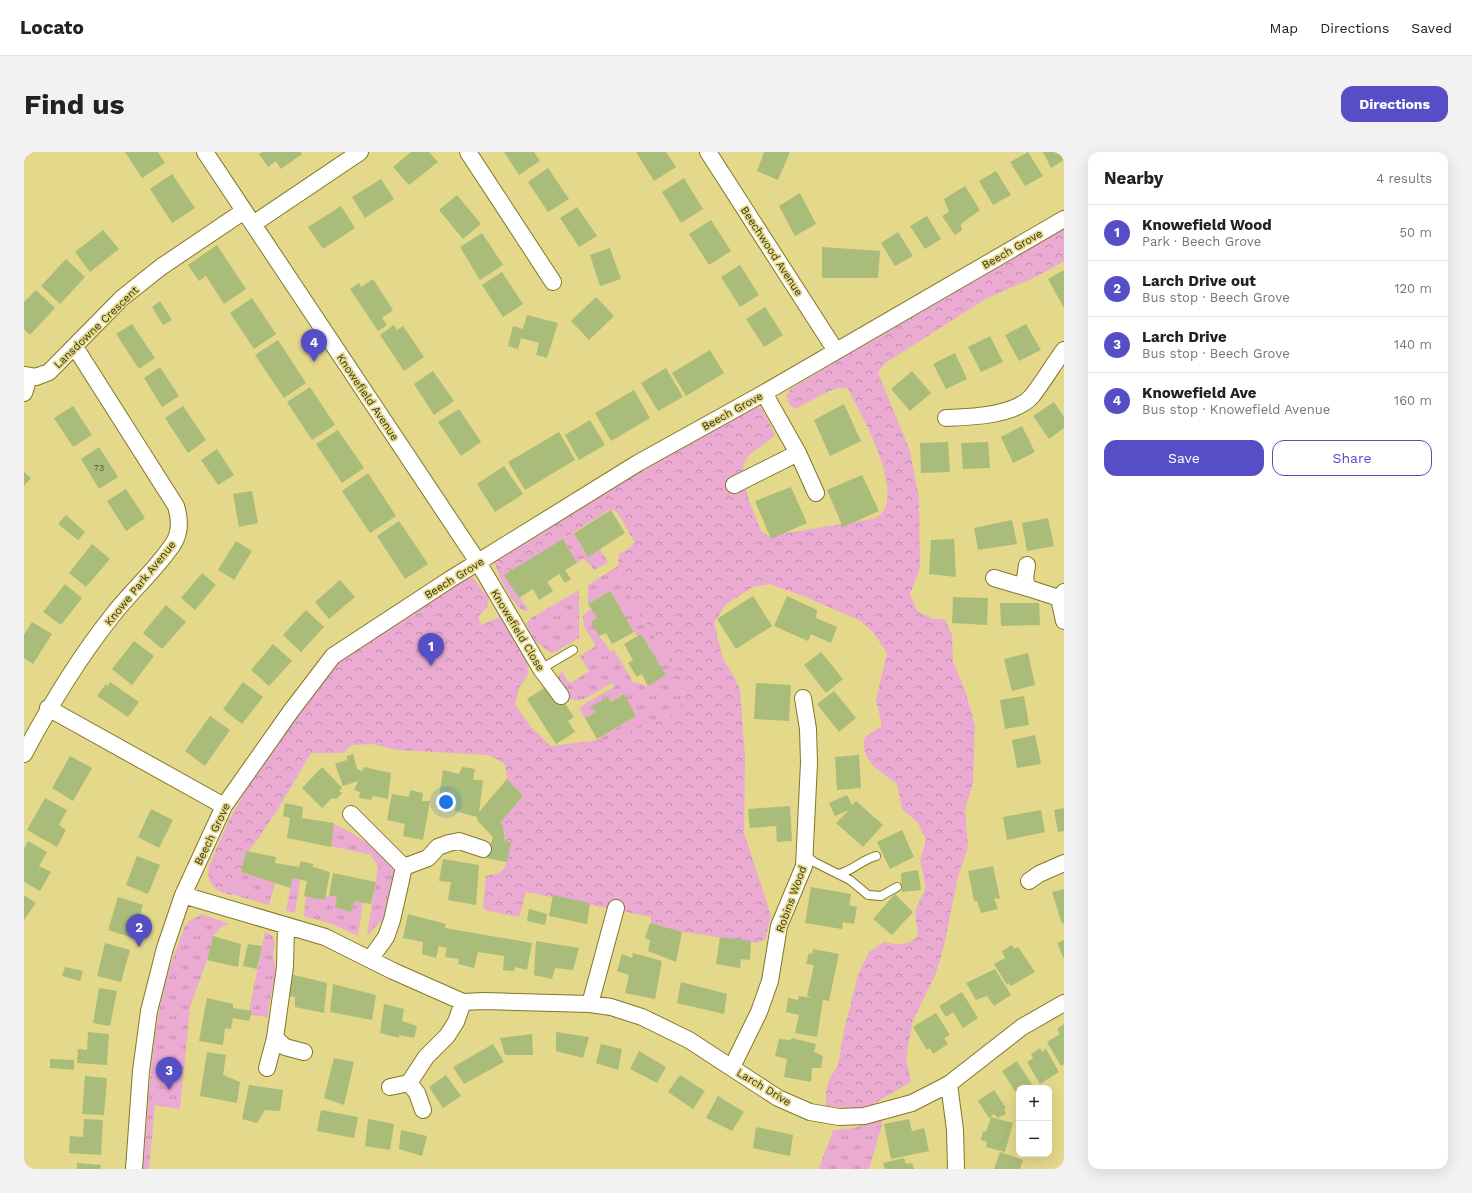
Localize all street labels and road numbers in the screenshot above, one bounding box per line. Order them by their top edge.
street label: Beechwood Avenue [738,204,805,298]
street label: Beech Grove [980,227,1045,272]
street label: Lansdowne Crescent [51,283,142,371]
street label: Knowefield Avenue [334,351,401,443]
street label: Beech Grove [700,389,765,433]
street label: Knowe Park Avenue [102,538,179,628]
street label: Beech Grove [422,555,486,602]
street label: Knowefield Close [488,587,547,673]
street label: Beech Grove [192,801,233,867]
street label: Robins Wood [773,864,810,934]
street label: Larch Drive [734,1066,793,1109]

